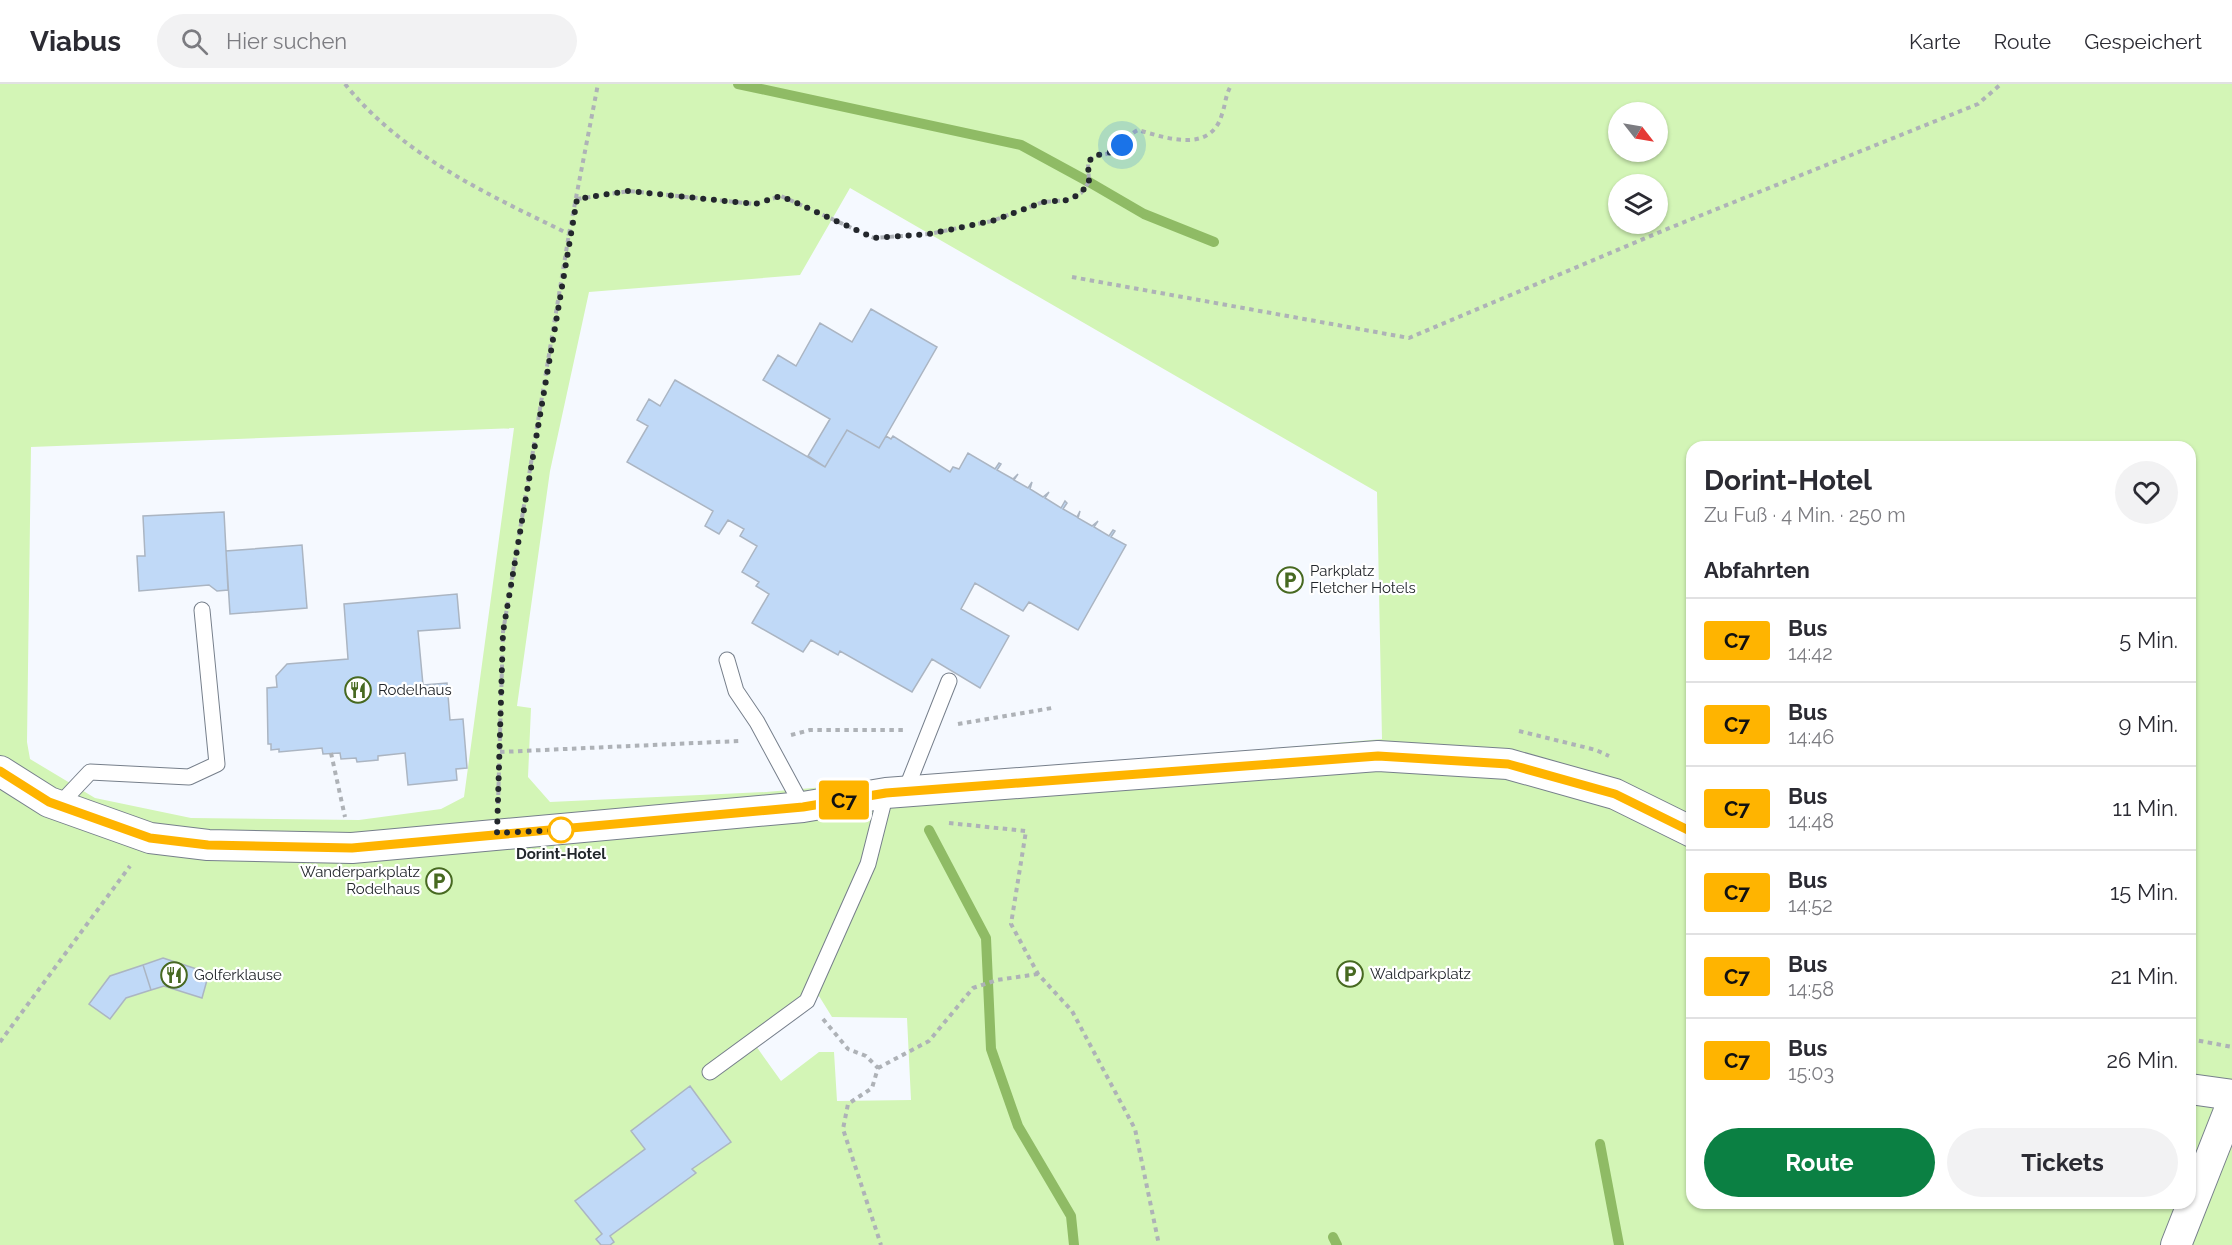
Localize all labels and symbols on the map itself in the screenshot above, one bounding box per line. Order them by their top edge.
north arrow [1608,102,1668,162]
your location [1107,130,1137,160]
place label: Parkplatz Fletcher Hotels [1310,562,1416,597]
parking icon: Parkplatz Fletcher Hotels [1275,565,1305,595]
restaurant icon: Rodelhaus [343,675,373,705]
place label: Rodelhaus [378,681,452,699]
line badge: C7 [817,780,871,820]
marker: Dorint-Hotel [548,817,574,843]
place label: Dorint-Hotel [516,845,606,863]
place label: Wanderparkplatz Rodelhaus [300,863,420,898]
parking icon: Wanderparkplatz Rodelhaus [424,866,454,896]
parking icon: Waldparkplatz [1335,959,1365,989]
restaurant icon: Golferklause [159,960,189,990]
place label: Waldparkplatz [1370,965,1471,983]
place label: Golferklause [194,966,282,984]

